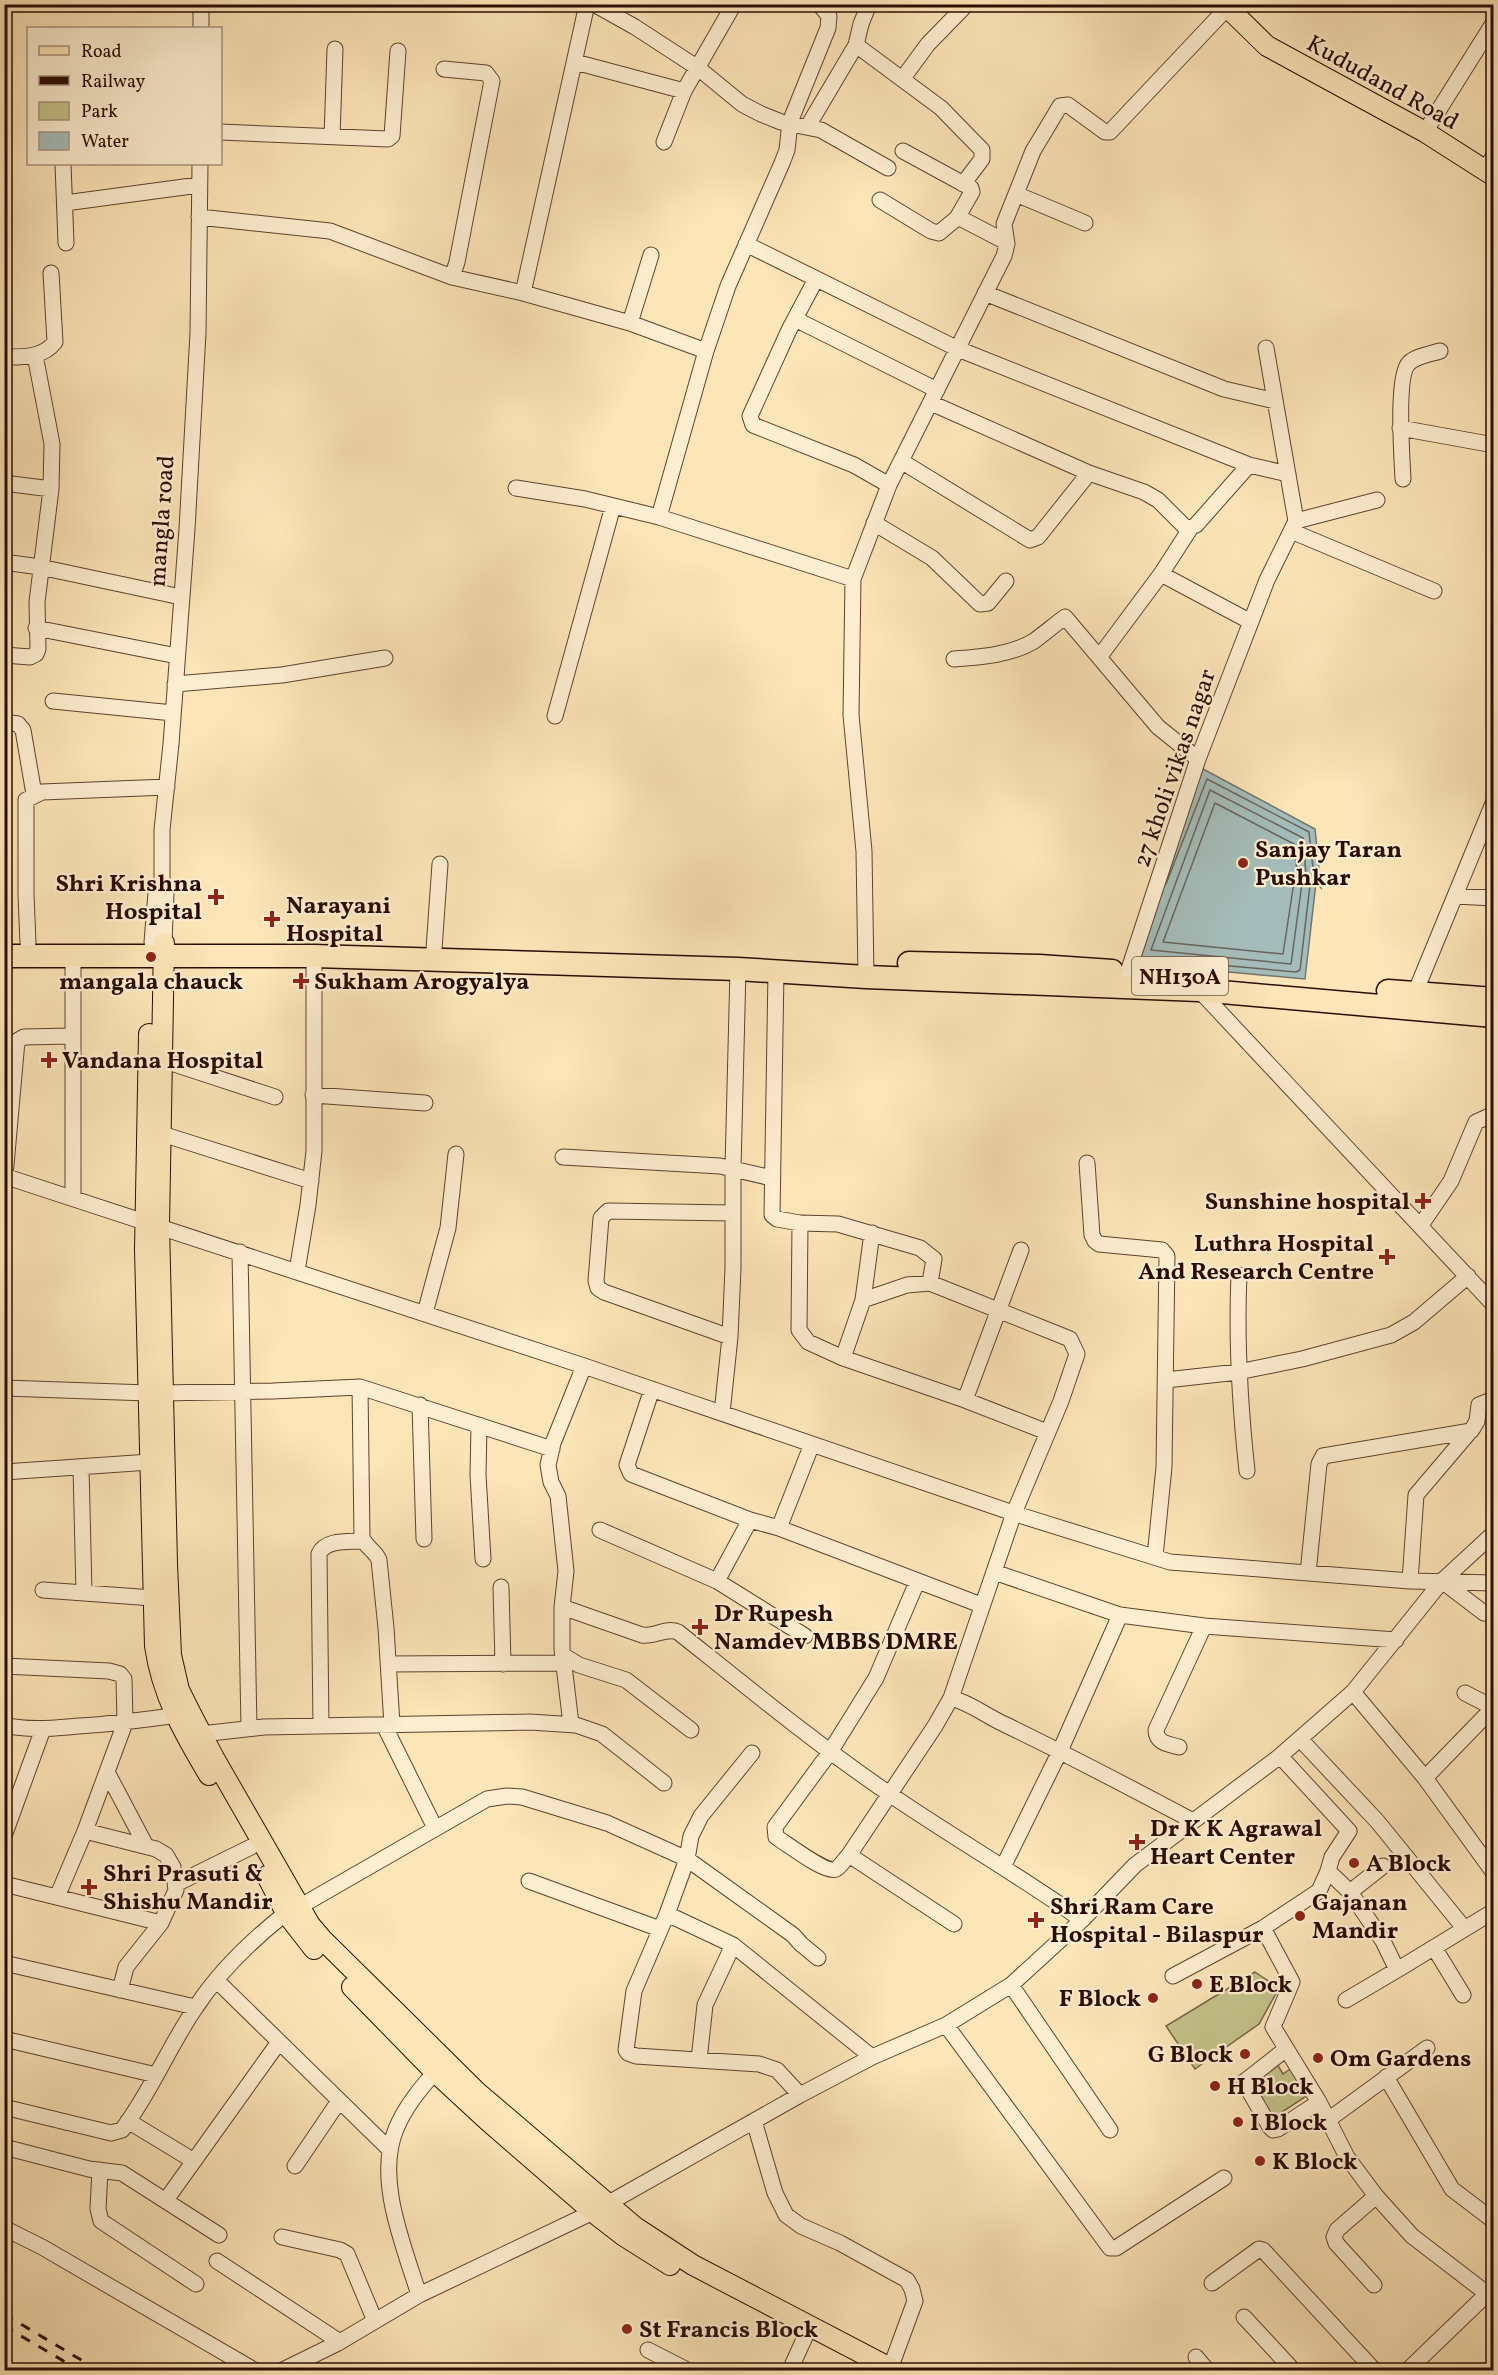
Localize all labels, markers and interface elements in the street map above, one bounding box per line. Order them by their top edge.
legend [27,27,222,165]
street label: Kududand Road [1300,28,1464,140]
text: Road [81,40,122,65]
text: Railway [81,70,145,95]
text: Park [81,100,118,125]
text: Water [81,130,129,155]
street label: mangla road [141,454,185,588]
street label: 27 kholi vikas nagar [1126,665,1226,872]
place label: Sanjay Taran Pushkar [1255,834,1402,896]
marker: Sanjay Taran Pushkar [1236,856,1250,870]
place label: Shri Krishna Hospital [55,868,202,930]
marker: Shri Krishna Hospital [207,888,225,906]
place label: Narayani Hospital [286,890,391,952]
marker: Narayani Hospital [263,910,281,928]
marker: mangala chauck [144,950,158,964]
road number: NH130A [1132,957,1228,995]
place label: mangala chauck [59,966,243,1000]
place label: Sukham Arogyalya [314,966,529,1000]
marker: Sukham Arogyalya [292,972,310,990]
place label: Vandana Hospital [62,1045,263,1079]
marker: Vandana Hospital [40,1051,58,1069]
place label: Sunshine hospital [1205,1186,1410,1220]
marker: Sunshine hospital [1414,1192,1432,1210]
place label: Luthra Hospital And Research Centre [1138,1228,1374,1290]
marker: Luthra Hospital And Research Centre [1378,1248,1396,1266]
place label: Dr Rupesh Namdev MBBS DMRE [714,1598,958,1660]
marker: Dr Rupesh Namdev MBBS DMRE [691,1618,709,1636]
place label: Dr K K Agrawal Heart Center [1150,1813,1322,1875]
marker: Dr K K Agrawal Heart Center [1128,1833,1146,1851]
place label: A Block [1366,1848,1452,1882]
marker: A Block [1347,1856,1361,1870]
place label: Shri Prasuti & Shishu Mandir [103,1858,273,1920]
marker: Shri Prasuti & Shishu Mandir [80,1878,98,1896]
place label: Gajanan Mandir [1312,1887,1408,1949]
place label: Shri Ram Care Hospital - Bilaspur [1050,1891,1263,1953]
marker: Gajanan Mandir [1293,1909,1307,1923]
marker: Shri Ram Care Hospital - Bilaspur [1027,1911,1045,1929]
place label: E Block [1209,1969,1293,2003]
marker: E Block [1190,1977,1204,1991]
place label: F Block [1059,1983,1141,2017]
marker: F Block [1146,1991,1160,2005]
place label: G Block [1148,2039,1233,2073]
place label: Om Gardens [1330,2043,1471,2077]
marker: G Block [1238,2047,1252,2061]
marker: Om Gardens [1311,2051,1325,2065]
place label: H Block [1227,2071,1314,2105]
marker: H Block [1208,2079,1222,2093]
place label: I Block [1250,2107,1328,2141]
marker: I Block [1231,2115,1245,2129]
place label: K Block [1272,2146,1358,2180]
marker: K Block [1253,2154,1267,2168]
place label: St Francis Block [639,2314,819,2348]
marker: St Francis Block [620,2322,634,2336]

